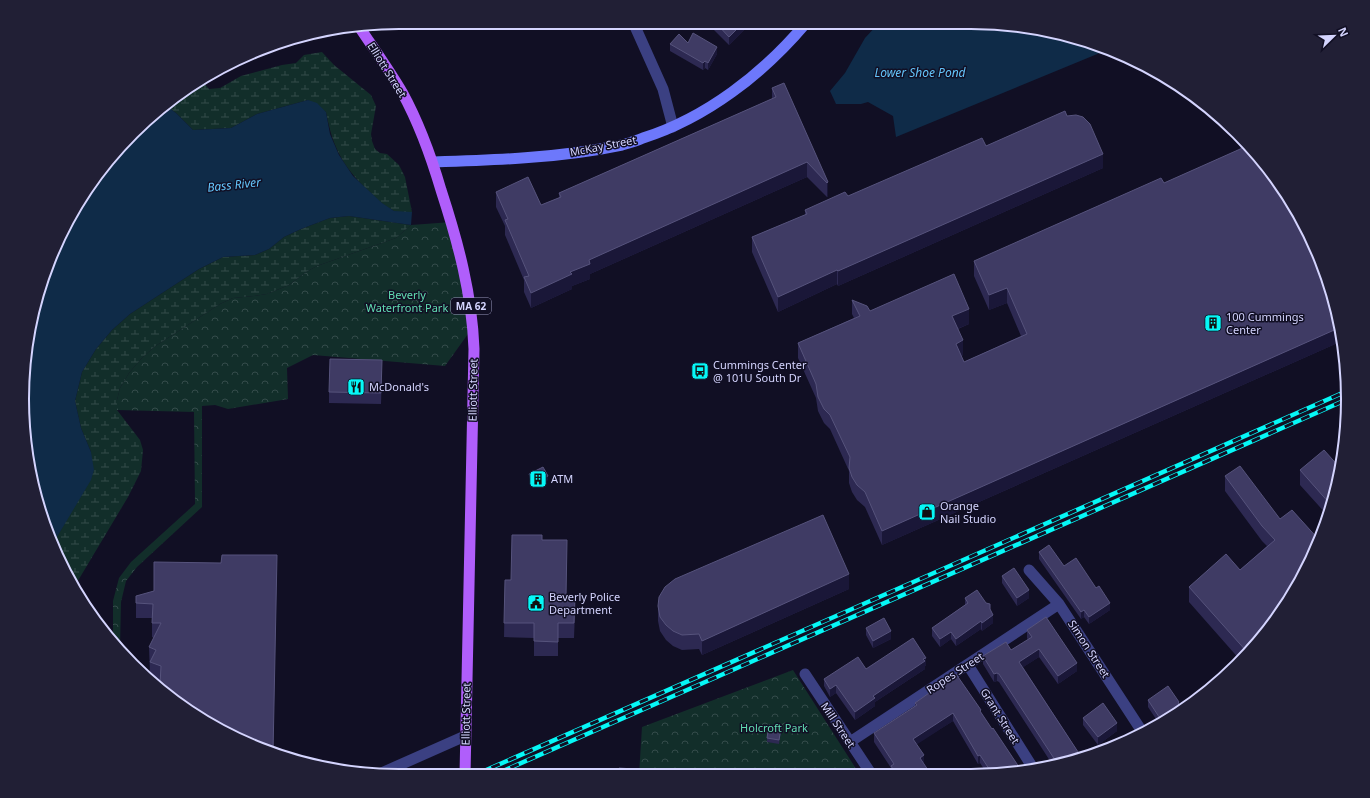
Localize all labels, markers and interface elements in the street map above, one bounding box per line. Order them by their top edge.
north arrow [1314,16,1354,56]
text: N [1335,25,1352,39]
street label: Elliott Street [364,39,410,100]
water label: Lower Shoe Pond [874,64,967,81]
street label: McKay Street [568,132,637,159]
water label: Bass River [206,173,263,196]
park label: Beverly Waterfront Park [366,287,448,315]
road number: MA 62 [451,298,491,314]
place label: 100 Cummings Center [1226,309,1304,337]
building icon: 100 Cummings Center [1203,313,1223,333]
place label: Cummings Center @ 101U South Dr [713,357,807,385]
street label: Elliott Street [464,358,481,422]
bus stop icon: Cummings Center @ 101U South Dr [690,361,710,381]
restaurant icon: McDonald's [346,377,366,397]
place label: McDonald's [369,379,429,394]
building icon: ATM [528,469,548,489]
place label: ATM [551,471,573,486]
place label: Orange Nail Studio [940,498,996,526]
shop icon: Orange Nail Studio [917,502,937,522]
place label: Beverly Police Department [549,589,620,617]
public building icon: Beverly Police Department [526,593,546,613]
street label: Simon Street [1065,617,1114,681]
street label: Ropes Street [923,648,986,697]
street label: Elliott Street [457,682,474,746]
street label: Grant Street [977,685,1023,746]
street label: Mill Street [818,699,859,751]
park label: Holcroft Park [740,720,808,735]

